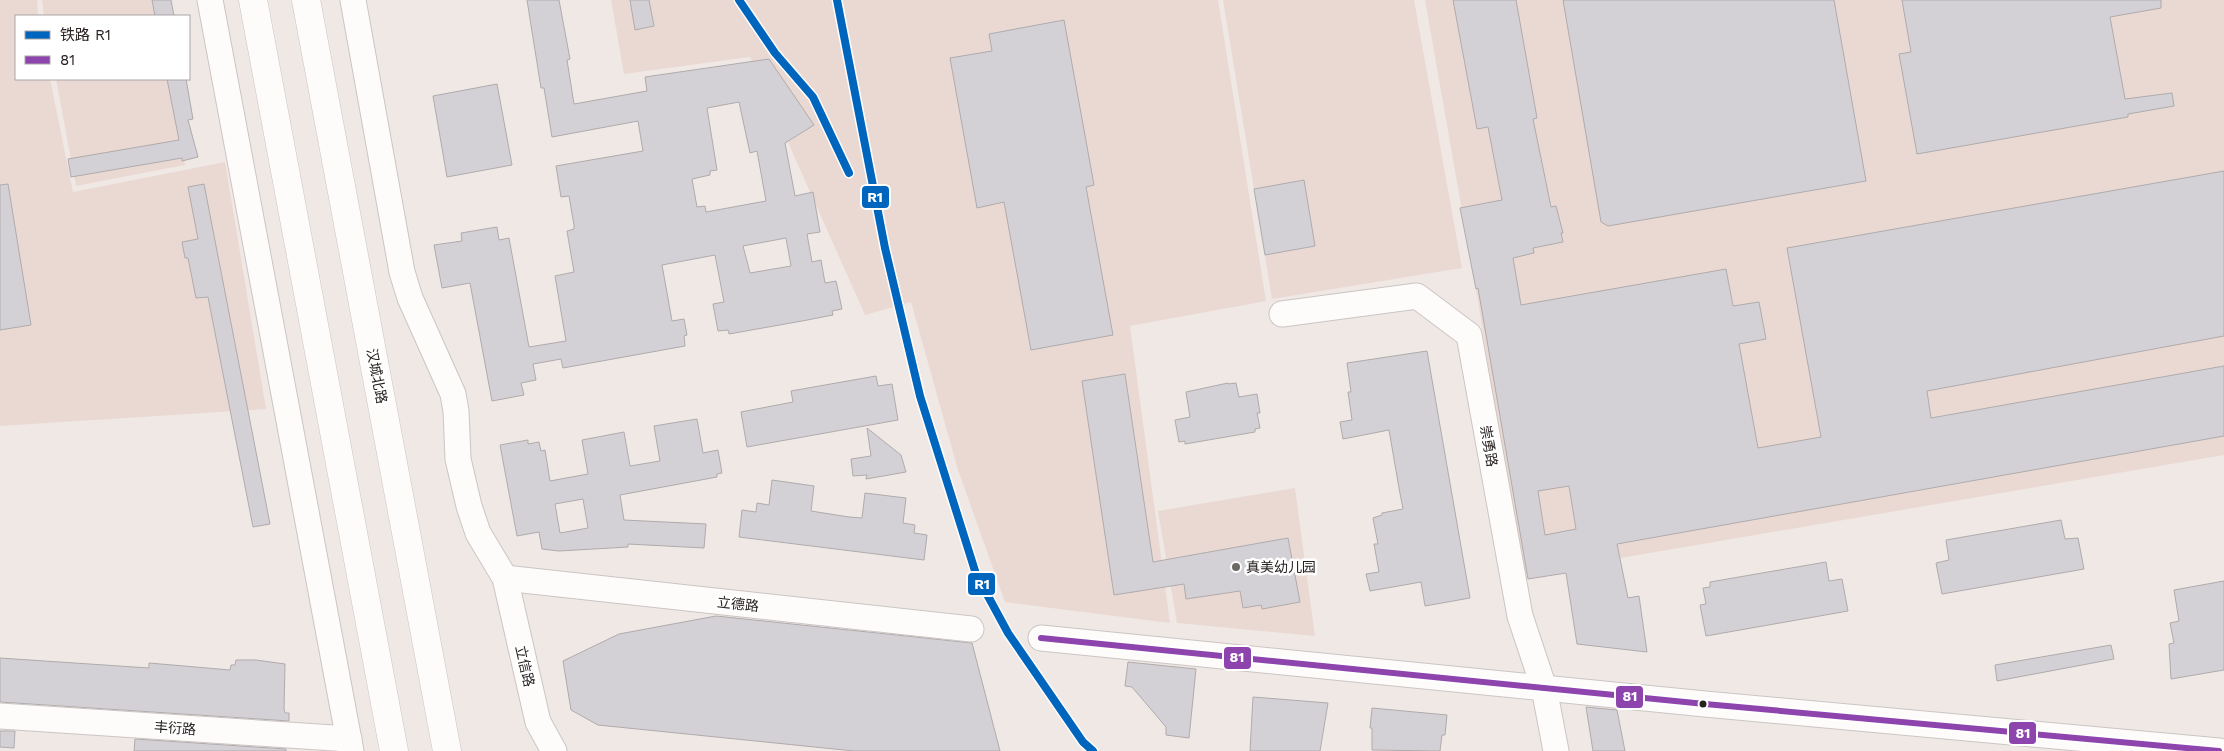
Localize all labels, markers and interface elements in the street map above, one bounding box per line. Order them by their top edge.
legend [15,15,190,80]
text: 铁路 R1 [60,26,111,44]
text: 81 [60,51,75,69]
line badge: R1 [861,185,890,209]
text: R1 [867,189,883,205]
street label: 汉城北路 [364,347,390,405]
street label: 崇勇路 [1477,424,1501,468]
place label: 真美幼儿园 [1246,559,1316,575]
marker: 真美幼儿园 [1230,561,1242,573]
line badge: R1 [967,572,996,596]
text: R1 [974,576,990,592]
street label: 立德路 [716,594,760,614]
street label: 立信路 [512,644,538,688]
line badge: 81 [1223,646,1252,670]
text: 81 [1230,649,1244,665]
line badge: 81 [1615,685,1644,709]
text: 81 [1623,688,1637,704]
unlabelled marker [1698,699,1708,709]
street label: 丰衍路 [153,719,197,737]
line badge: 81 [2008,721,2037,745]
text: 81 [2016,725,2030,741]

